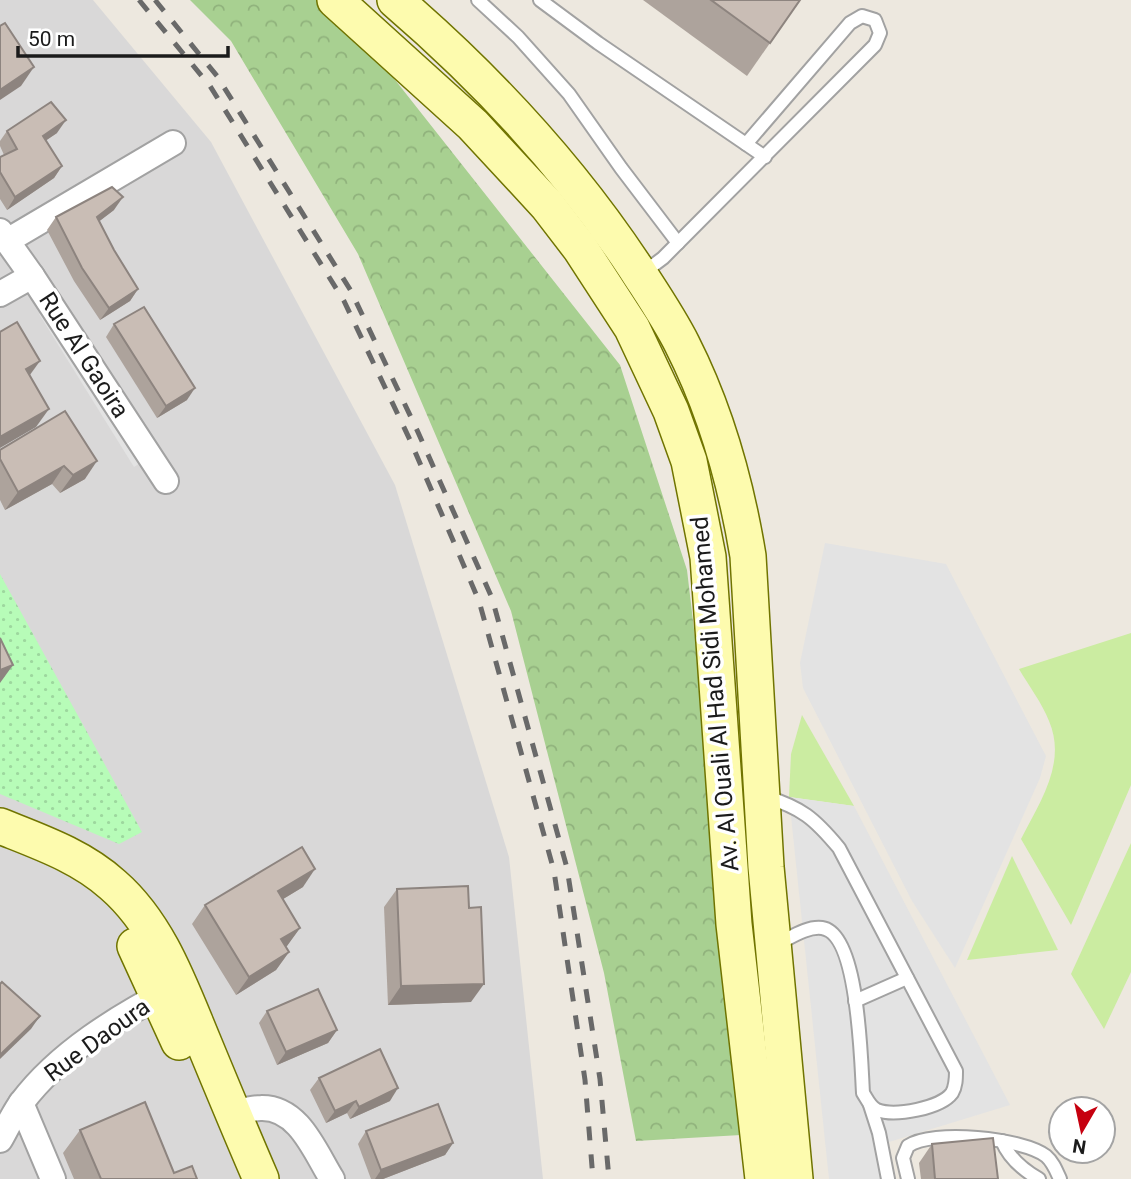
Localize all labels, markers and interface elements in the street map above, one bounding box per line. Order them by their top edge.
scale bar [18,14,228,58]
text: 50 m [28,27,75,51]
street label: Rue Al Gaoira [33,287,135,423]
street label: Av. Al Ouali Al Had Sidi Mohamed [686,515,744,873]
street label: Rue Daoura [39,992,155,1088]
north arrow [1047,1095,1117,1165]
text: N [1071,1134,1088,1159]

